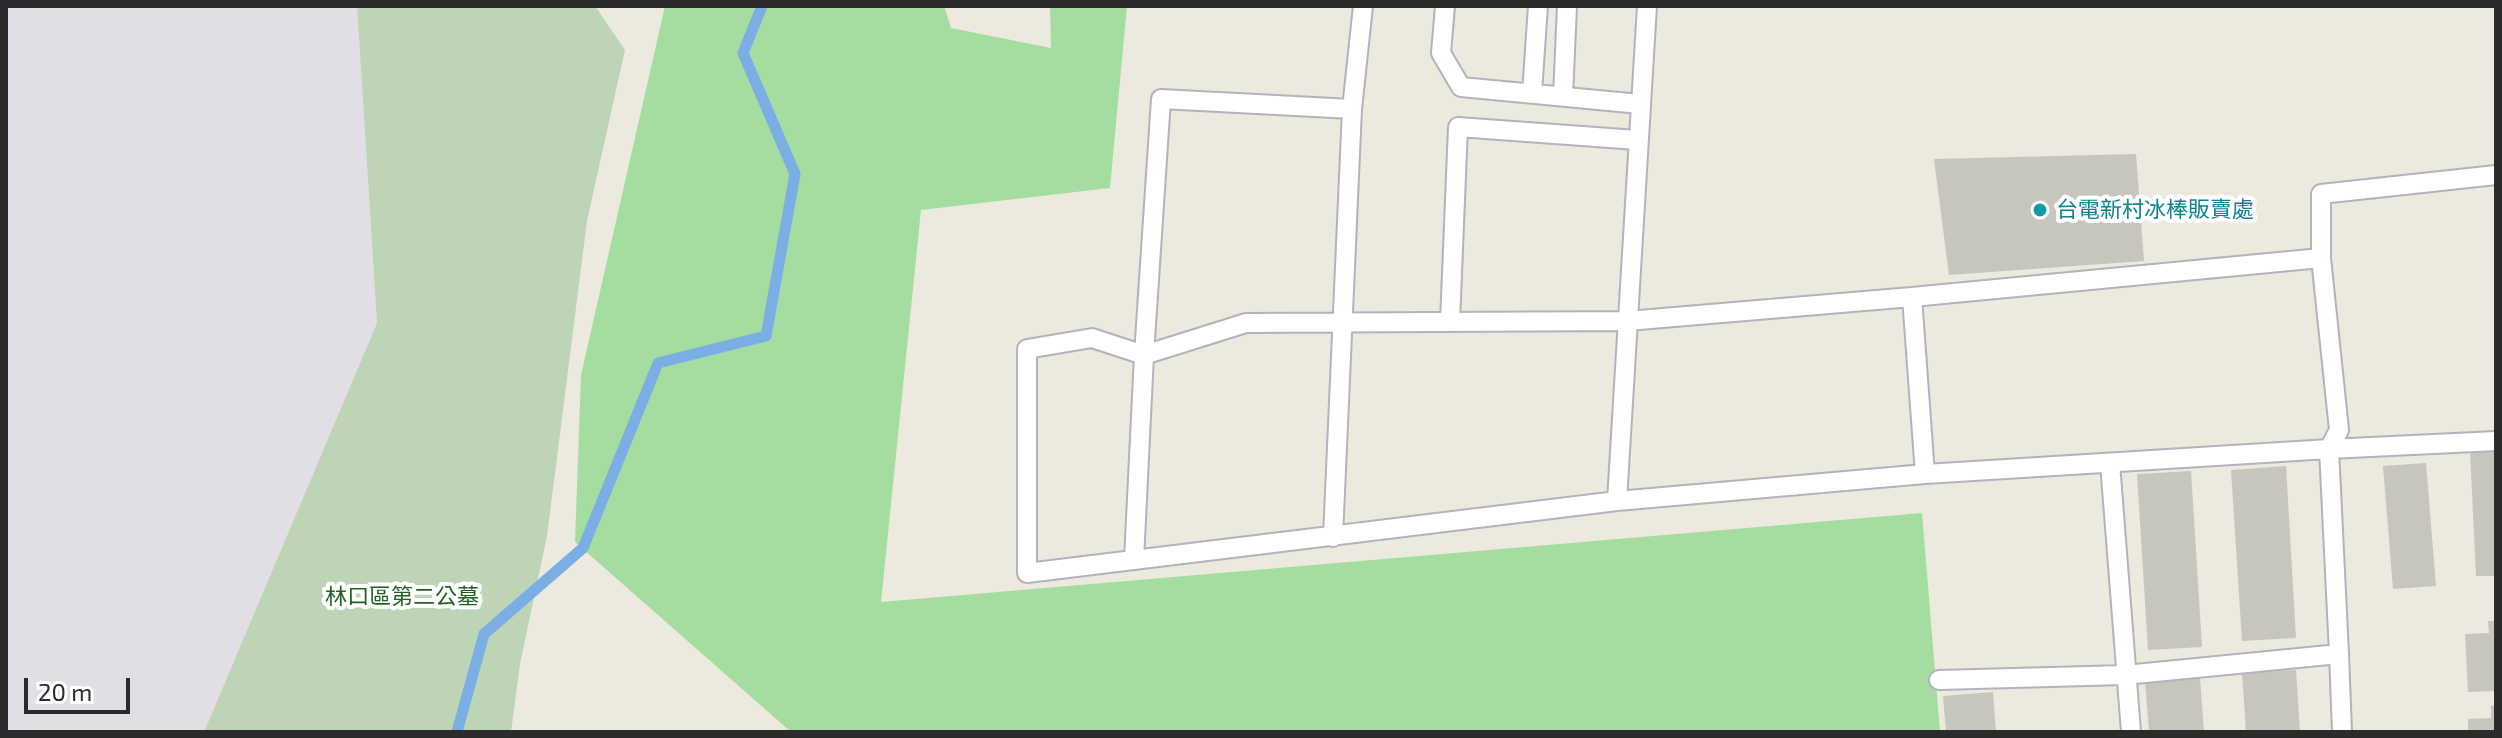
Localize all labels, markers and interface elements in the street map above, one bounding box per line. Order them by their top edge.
place label: 台電新村冰棒販賣處 [2056,197,2254,223]
marker: 台電新村冰棒販賣處 [2031,201,2049,219]
park label: 林口區第二公墓 [325,584,479,610]
scale bar [28,662,134,712]
text: 20 m [38,677,92,706]

